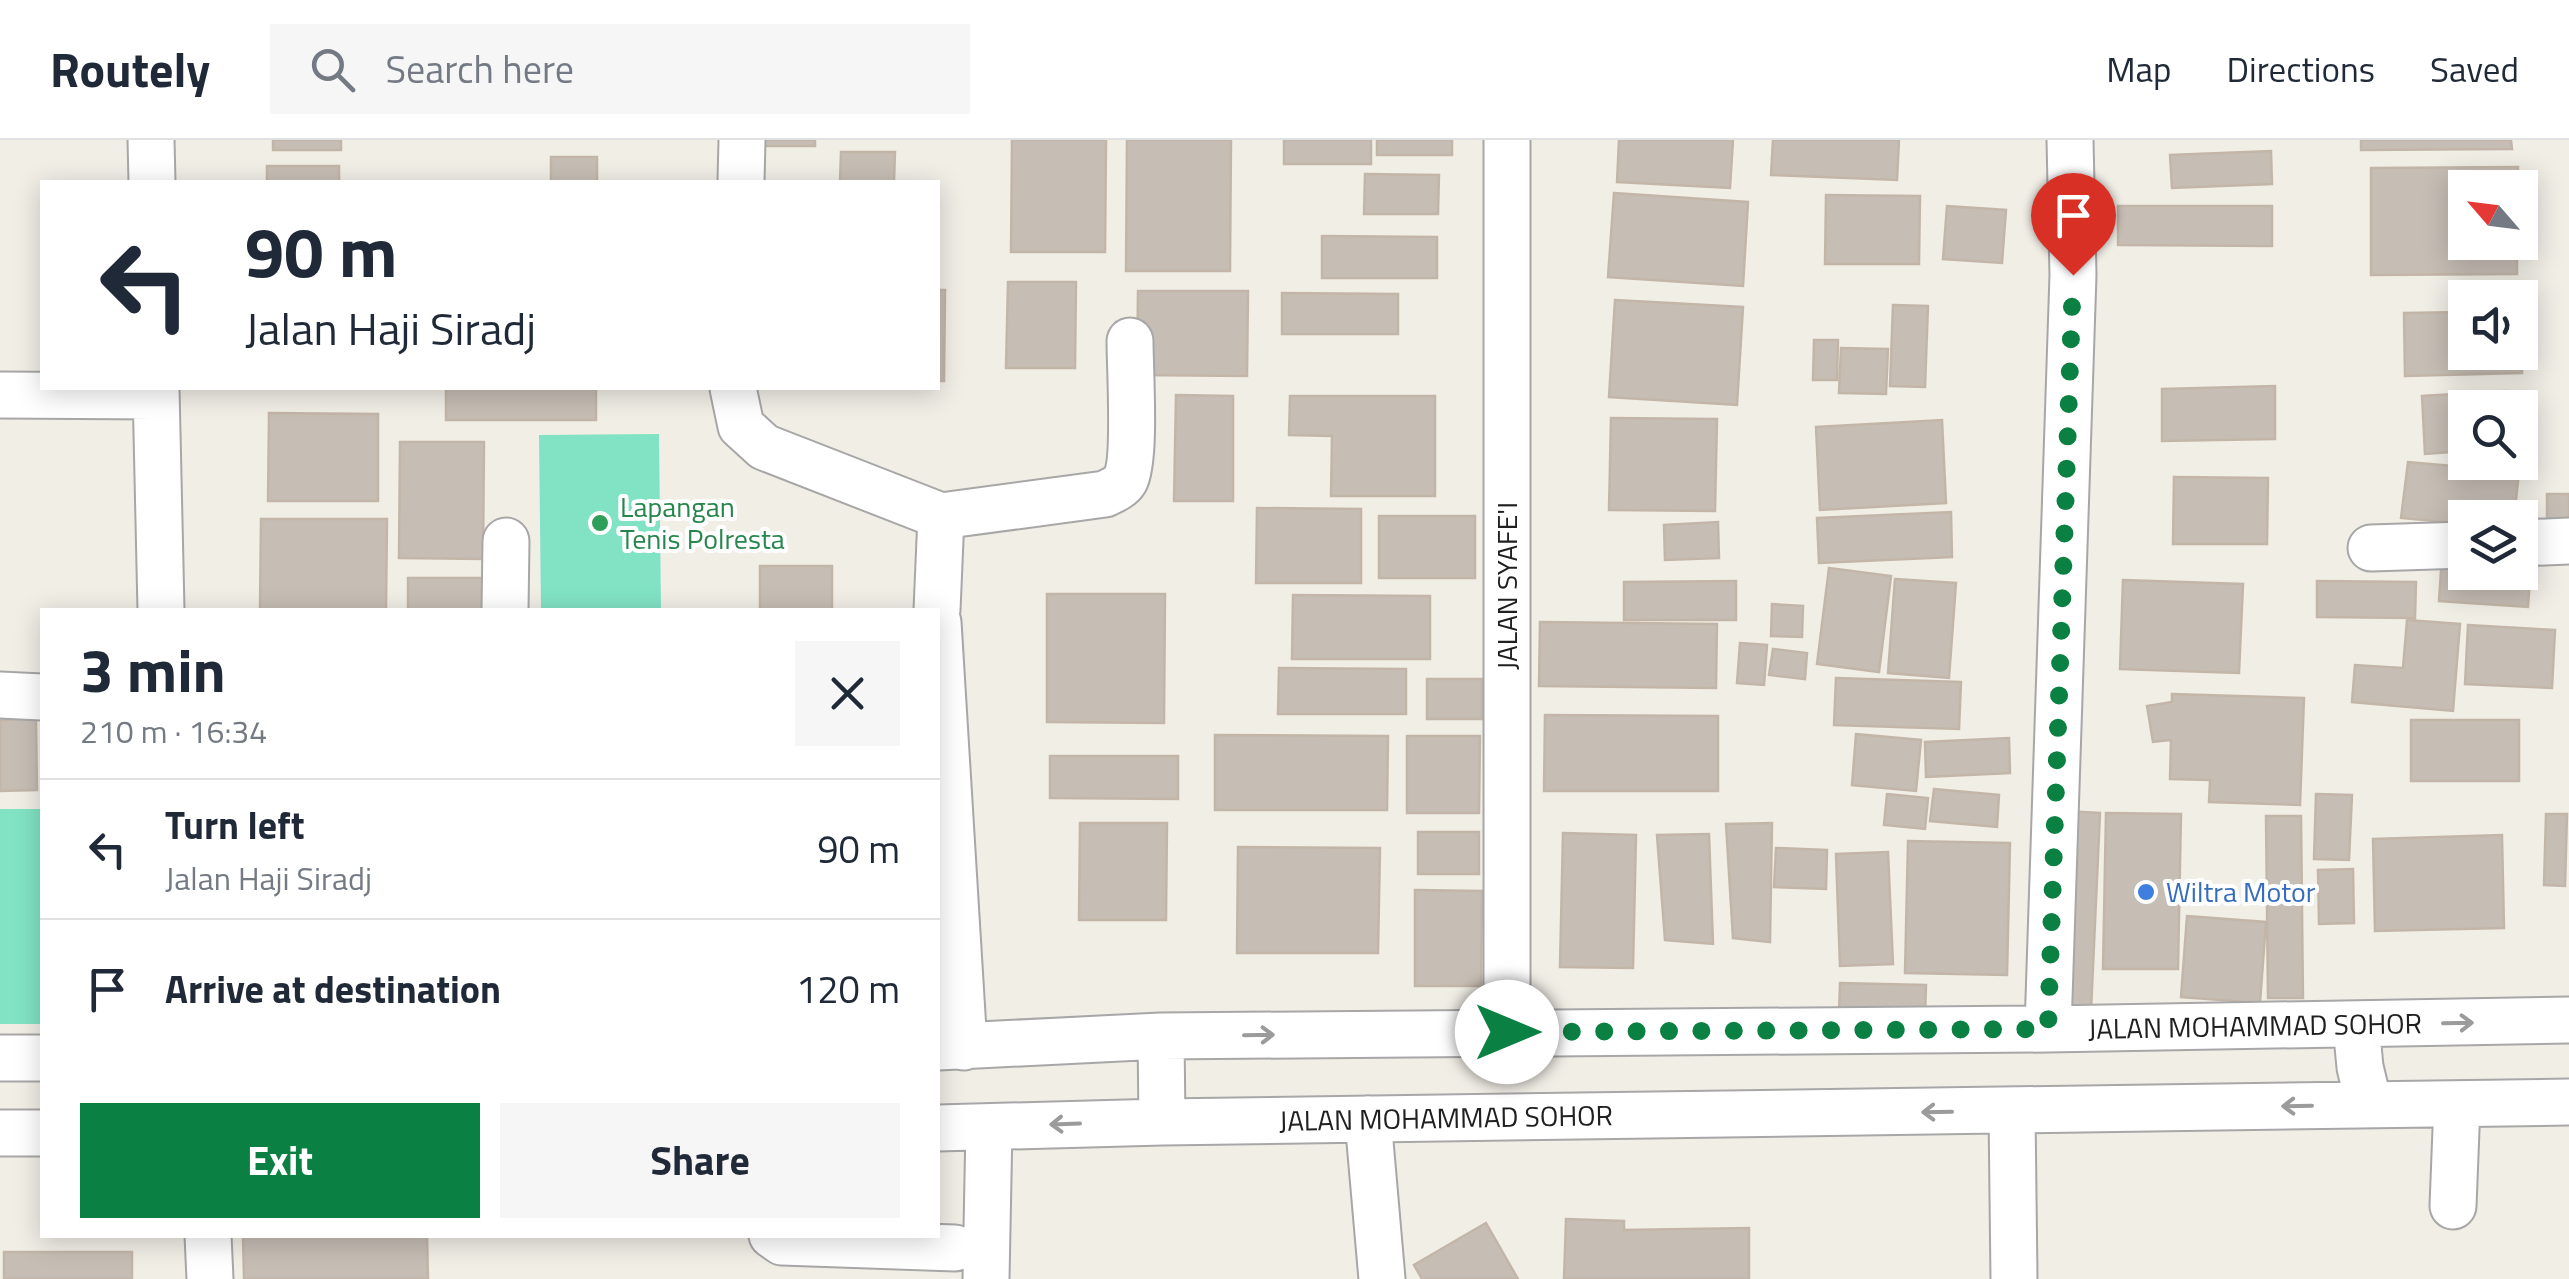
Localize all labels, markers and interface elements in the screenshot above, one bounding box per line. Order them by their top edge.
search box [270,24,970,114]
text: Routely [50,33,210,106]
text: Search here [385,40,574,98]
icon: search [305,42,360,97]
text: Map [2106,42,2172,96]
text: Directions [2227,42,2375,96]
text: Saved [2430,42,2519,96]
north arrow [2448,170,2538,260]
map controls [2448,170,2538,590]
pin [2031,173,2116,276]
icon: arrive [2046,188,2101,243]
text: 90 m [245,198,398,304]
icon: left [80,220,210,350]
button: sound [2448,280,2538,370]
text: Jalan Haji Siradj [245,294,536,362]
button: search [2448,390,2538,480]
place label: Lapangan Tenis Polresta [620,485,785,560]
button: layers [2448,500,2538,590]
street label: JALAN SYAFE'I [1485,502,1528,670]
marker: Lapangan Tenis Polresta [589,512,611,534]
text: 3 min [80,624,226,715]
button: close [795,641,900,746]
text: 210 m · 16:34 [80,707,267,755]
text: Turn left [165,796,305,854]
text: 90 m [817,820,900,878]
icon: left [80,822,135,877]
text: Jalan Haji Siradj [165,854,372,902]
place label: Wiltra Motor [2166,870,2316,913]
marker: Wiltra Motor [2135,881,2157,903]
text: Arrive at destination [165,960,501,1018]
text: 120 m [796,960,900,1018]
icon: arrive [80,962,135,1017]
position arrow [1455,980,1559,1084]
street label: JALAN MOHAMMAD SOHOR [2088,1001,2422,1050]
one-way arrow [2442,1013,2474,1032]
one-way arrow [1242,1026,1274,1044]
street label: JALAN MOHAMMAD SOHOR [1279,1093,1613,1142]
one-way arrow [2281,1097,2313,1116]
one-way arrow [1921,1102,1953,1121]
button: Exit [80,1103,480,1218]
button: Share [500,1103,900,1218]
one-way arrow [1049,1115,1081,1134]

